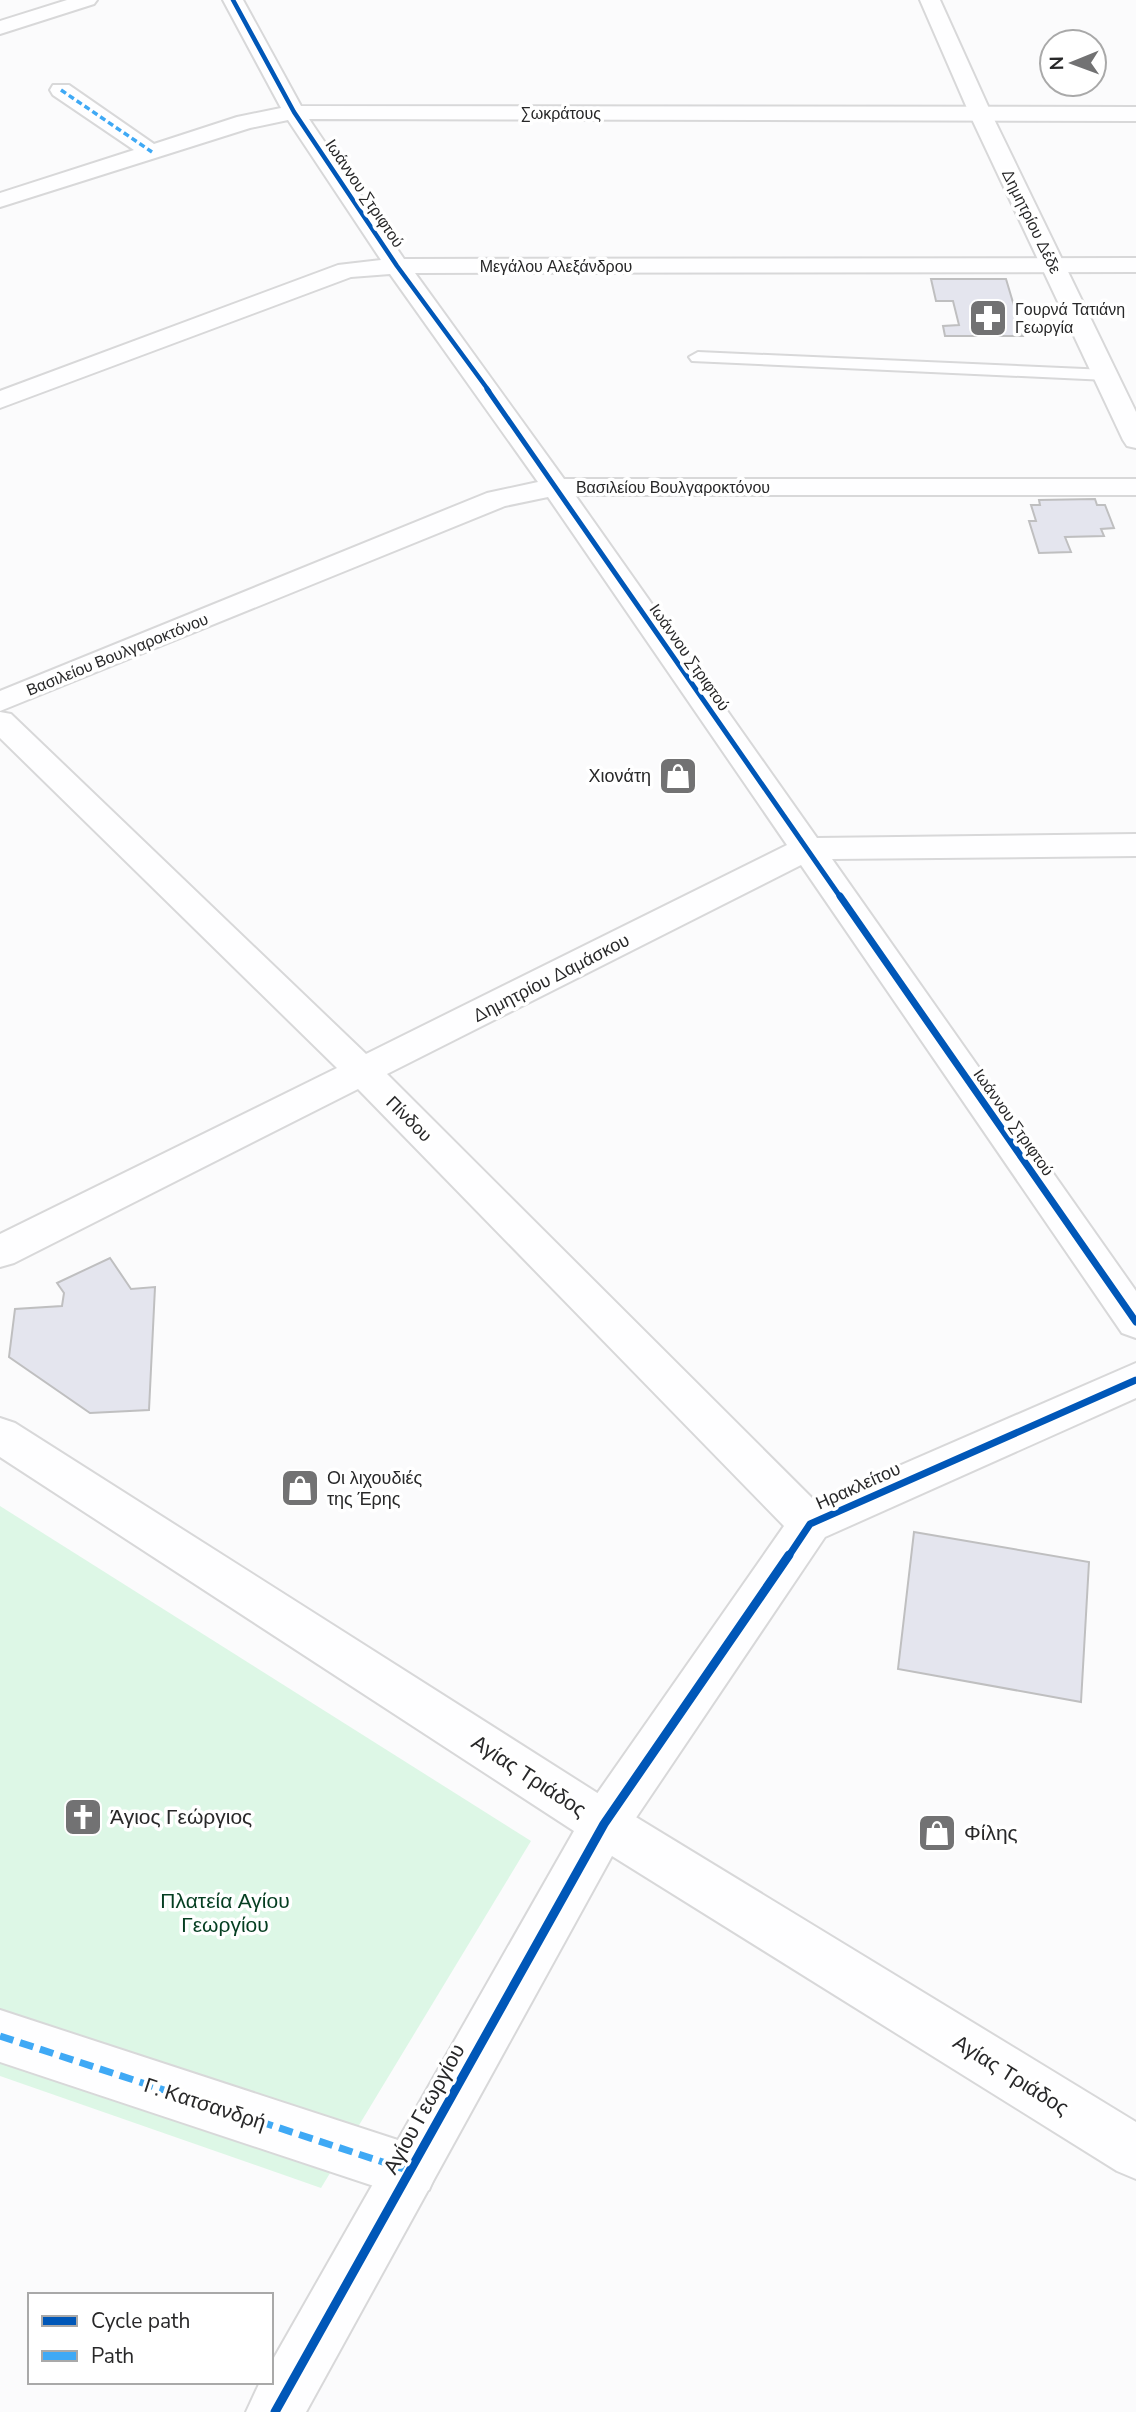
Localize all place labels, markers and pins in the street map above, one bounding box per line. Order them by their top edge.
pharmacy icon: Γουρνά Τατιάνη Γεωργία [967,297,1009,339]
place label: Γουρνά Τατιάνη Γεωργία [1015,299,1125,339]
shop icon: Χιονάτη [657,755,699,797]
place label: Χιονάτη [588,764,651,788]
place label: Οι λιχουδιές της Έρης [327,1466,422,1511]
shop icon: Οι λιχουδιές της Έρης [279,1467,321,1509]
church icon: Άγιος Γεώργιος [62,1796,104,1838]
place label: Άγιος Γεώργιος [110,1803,252,1831]
shop icon: Φίλης [916,1812,958,1854]
place label: Φίλης [964,1819,1018,1847]

